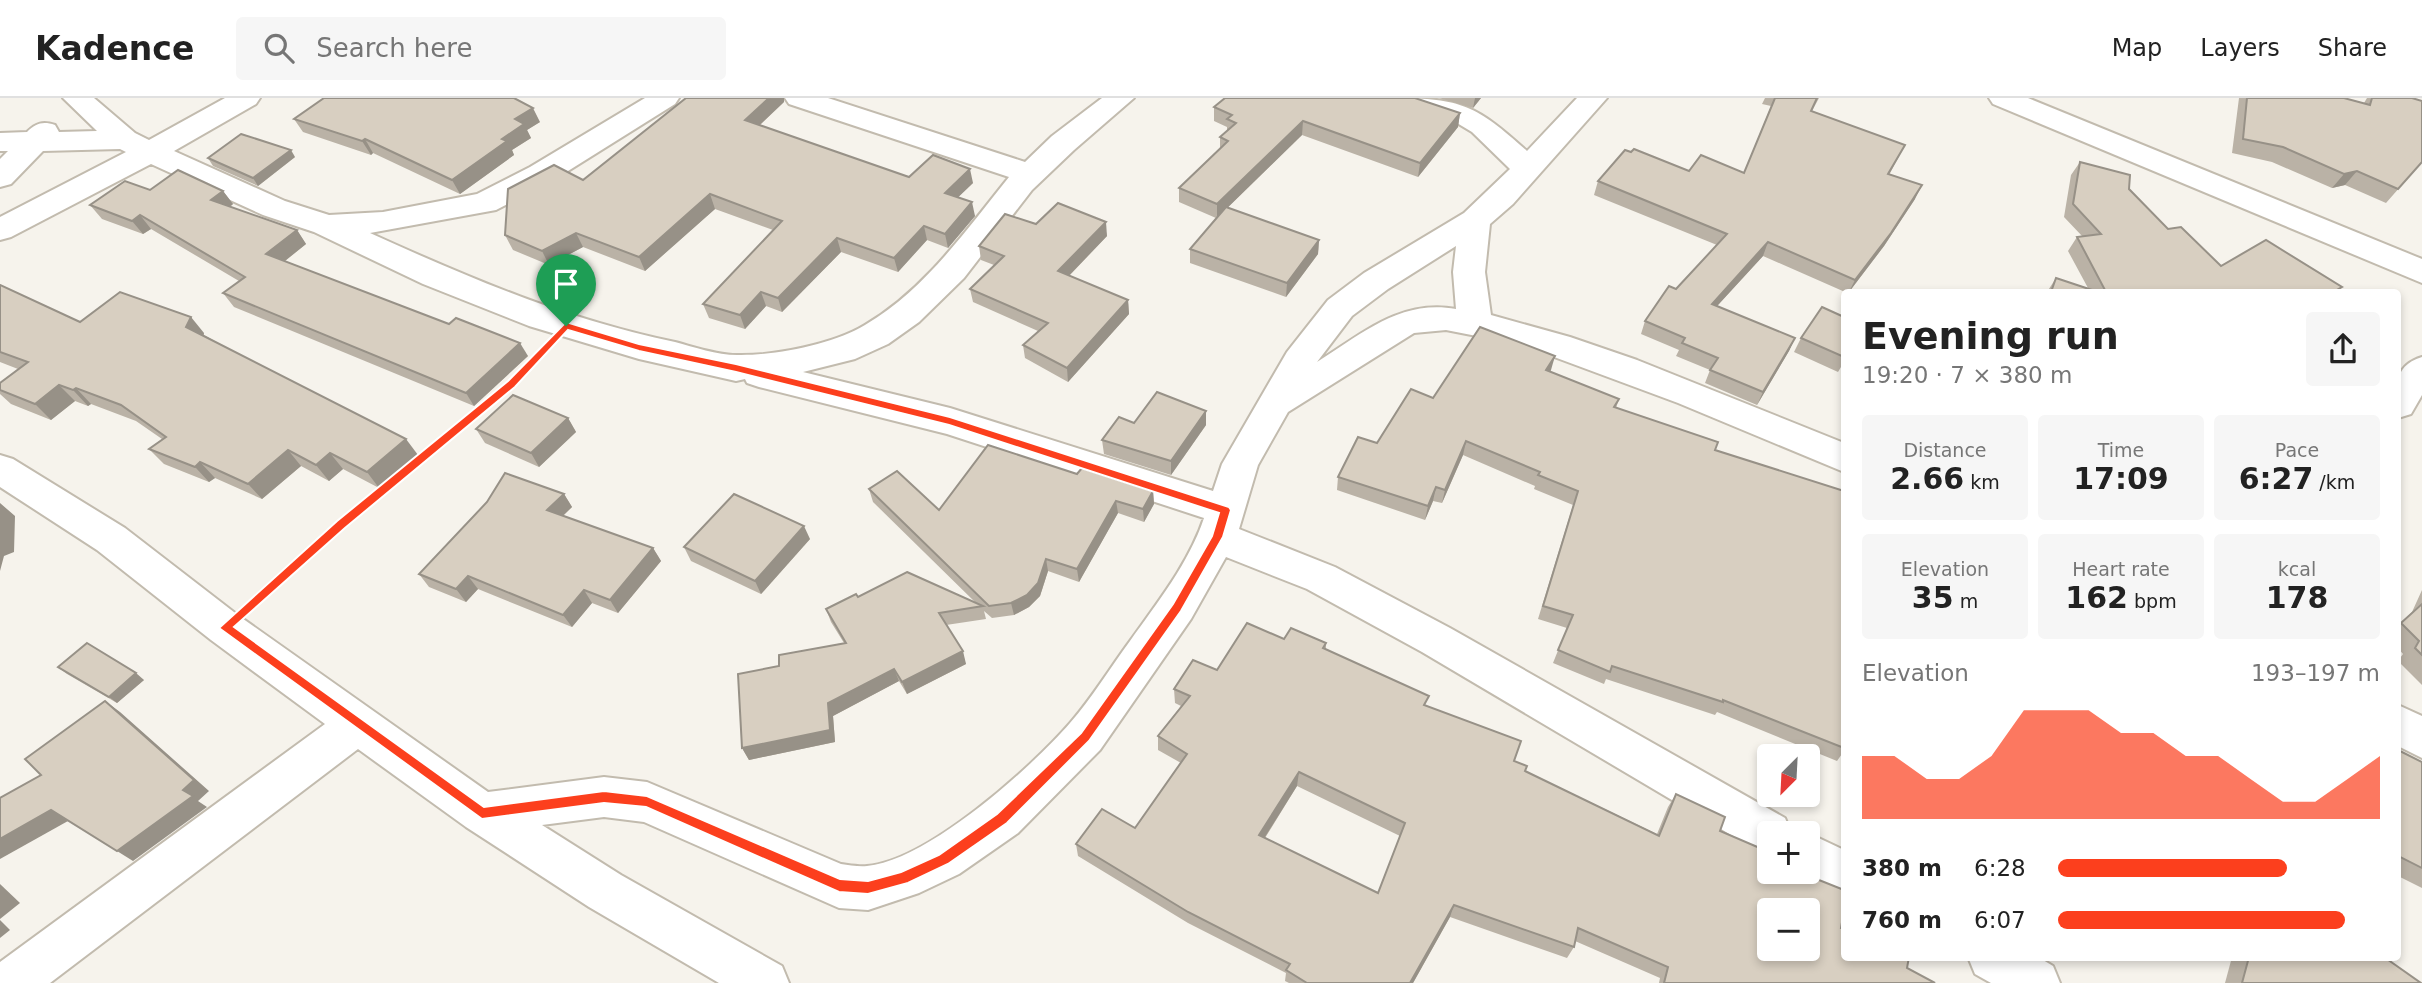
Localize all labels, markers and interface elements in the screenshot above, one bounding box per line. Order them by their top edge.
search box [236,17,726,80]
text: Kadence [35,29,194,68]
icon: search [260,29,298,67]
text: Search here [316,33,472,63]
text: Map [2112,34,2162,62]
text: Layers [2200,34,2280,62]
text: Share [2318,34,2387,62]
pin [536,254,596,326]
icon: arrive [547,265,585,303]
button: share [2306,312,2380,386]
text: Evening run [1862,314,2119,358]
text: 19:20 · 7 × 380 m [1862,362,2072,388]
text: Distance [1903,439,1987,461]
text: Time [2098,439,2144,461]
text: Pace [2275,439,2319,461]
text: 2.66 [1890,461,1964,496]
text: 17:09 [2073,461,2169,496]
text: 6:27 [2239,461,2313,496]
text: km [1964,471,2000,493]
text: /km [2313,471,2355,493]
text: Elevation [1901,558,1989,580]
text: Heart rate [2072,558,2170,580]
text: kcal [2278,558,2316,580]
text: 35 [1912,580,1954,615]
text: 162 [2065,580,2128,615]
text: 178 [2266,580,2328,615]
text: m [1954,590,1978,612]
text: bpm [2128,590,2177,612]
text: Elevation [1862,660,1969,686]
text: 193–197 m [2251,660,2380,686]
north arrow [1757,744,1820,807]
map controls [1757,744,1820,961]
button: + [1757,821,1820,884]
text: 380 m [1862,855,1942,881]
text: 6:28 [1974,855,2026,881]
button: − [1757,898,1820,961]
text: 760 m [1862,907,1942,933]
text: 6:07 [1974,907,2026,933]

